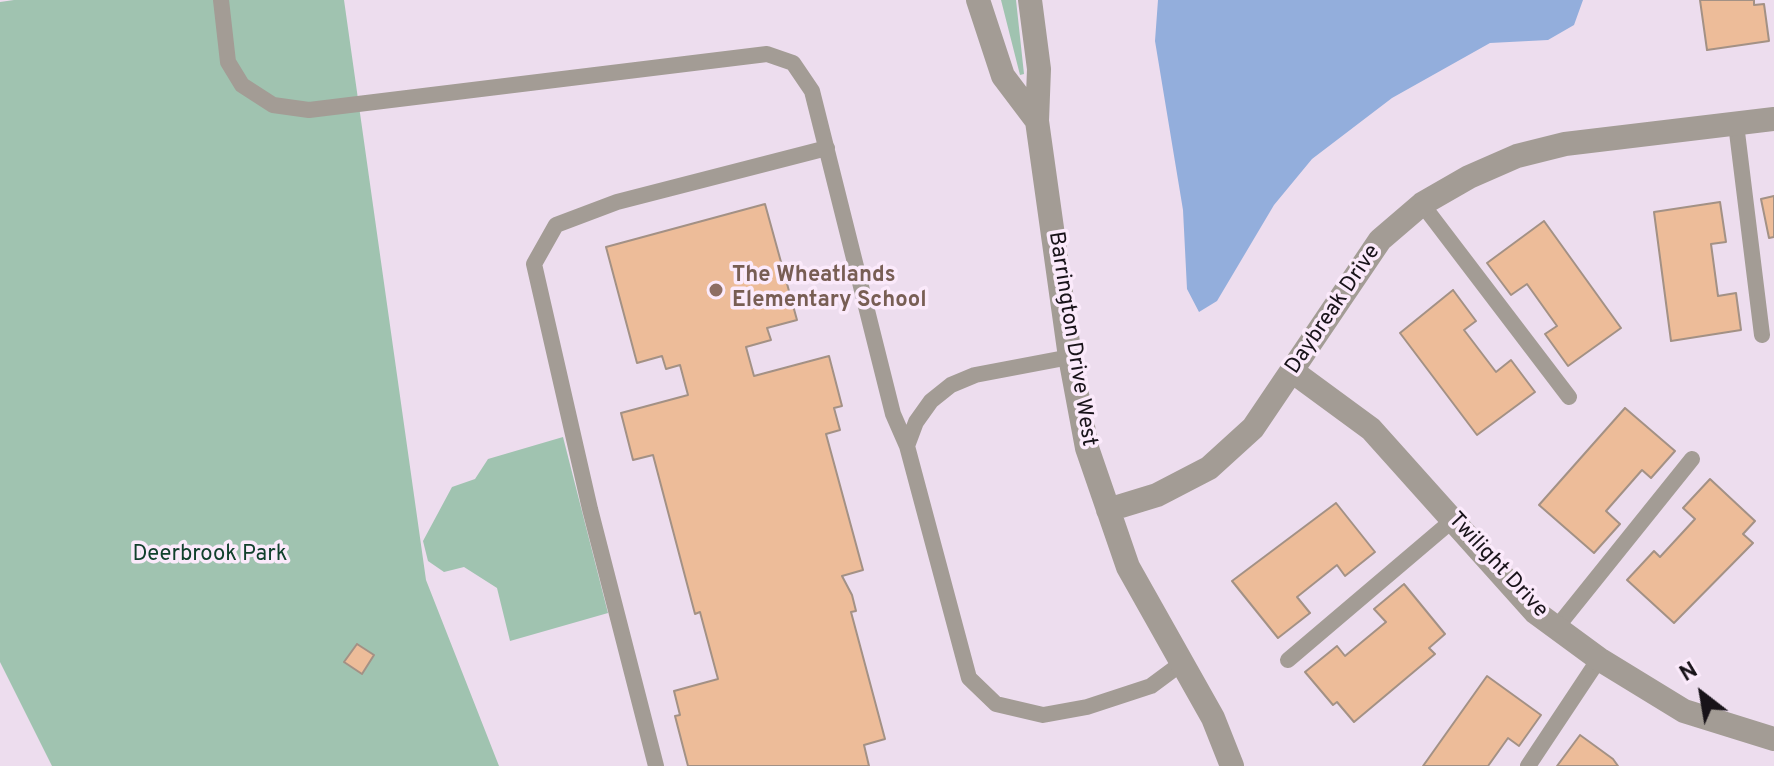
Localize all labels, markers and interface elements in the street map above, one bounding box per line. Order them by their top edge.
street label: Barrington Drive West [1041,230,1101,448]
street label: Daybreak Drive [1281,240,1387,380]
place label: The Wheatlands Elementary School [732,264,927,316]
marker: The Wheatlands Elementary School [707,281,725,299]
street label: Twilight Drive [1441,508,1553,624]
park label: Deerbrook Park [133,543,287,569]
north arrow [1662,654,1742,734]
text: N [1676,657,1703,689]

